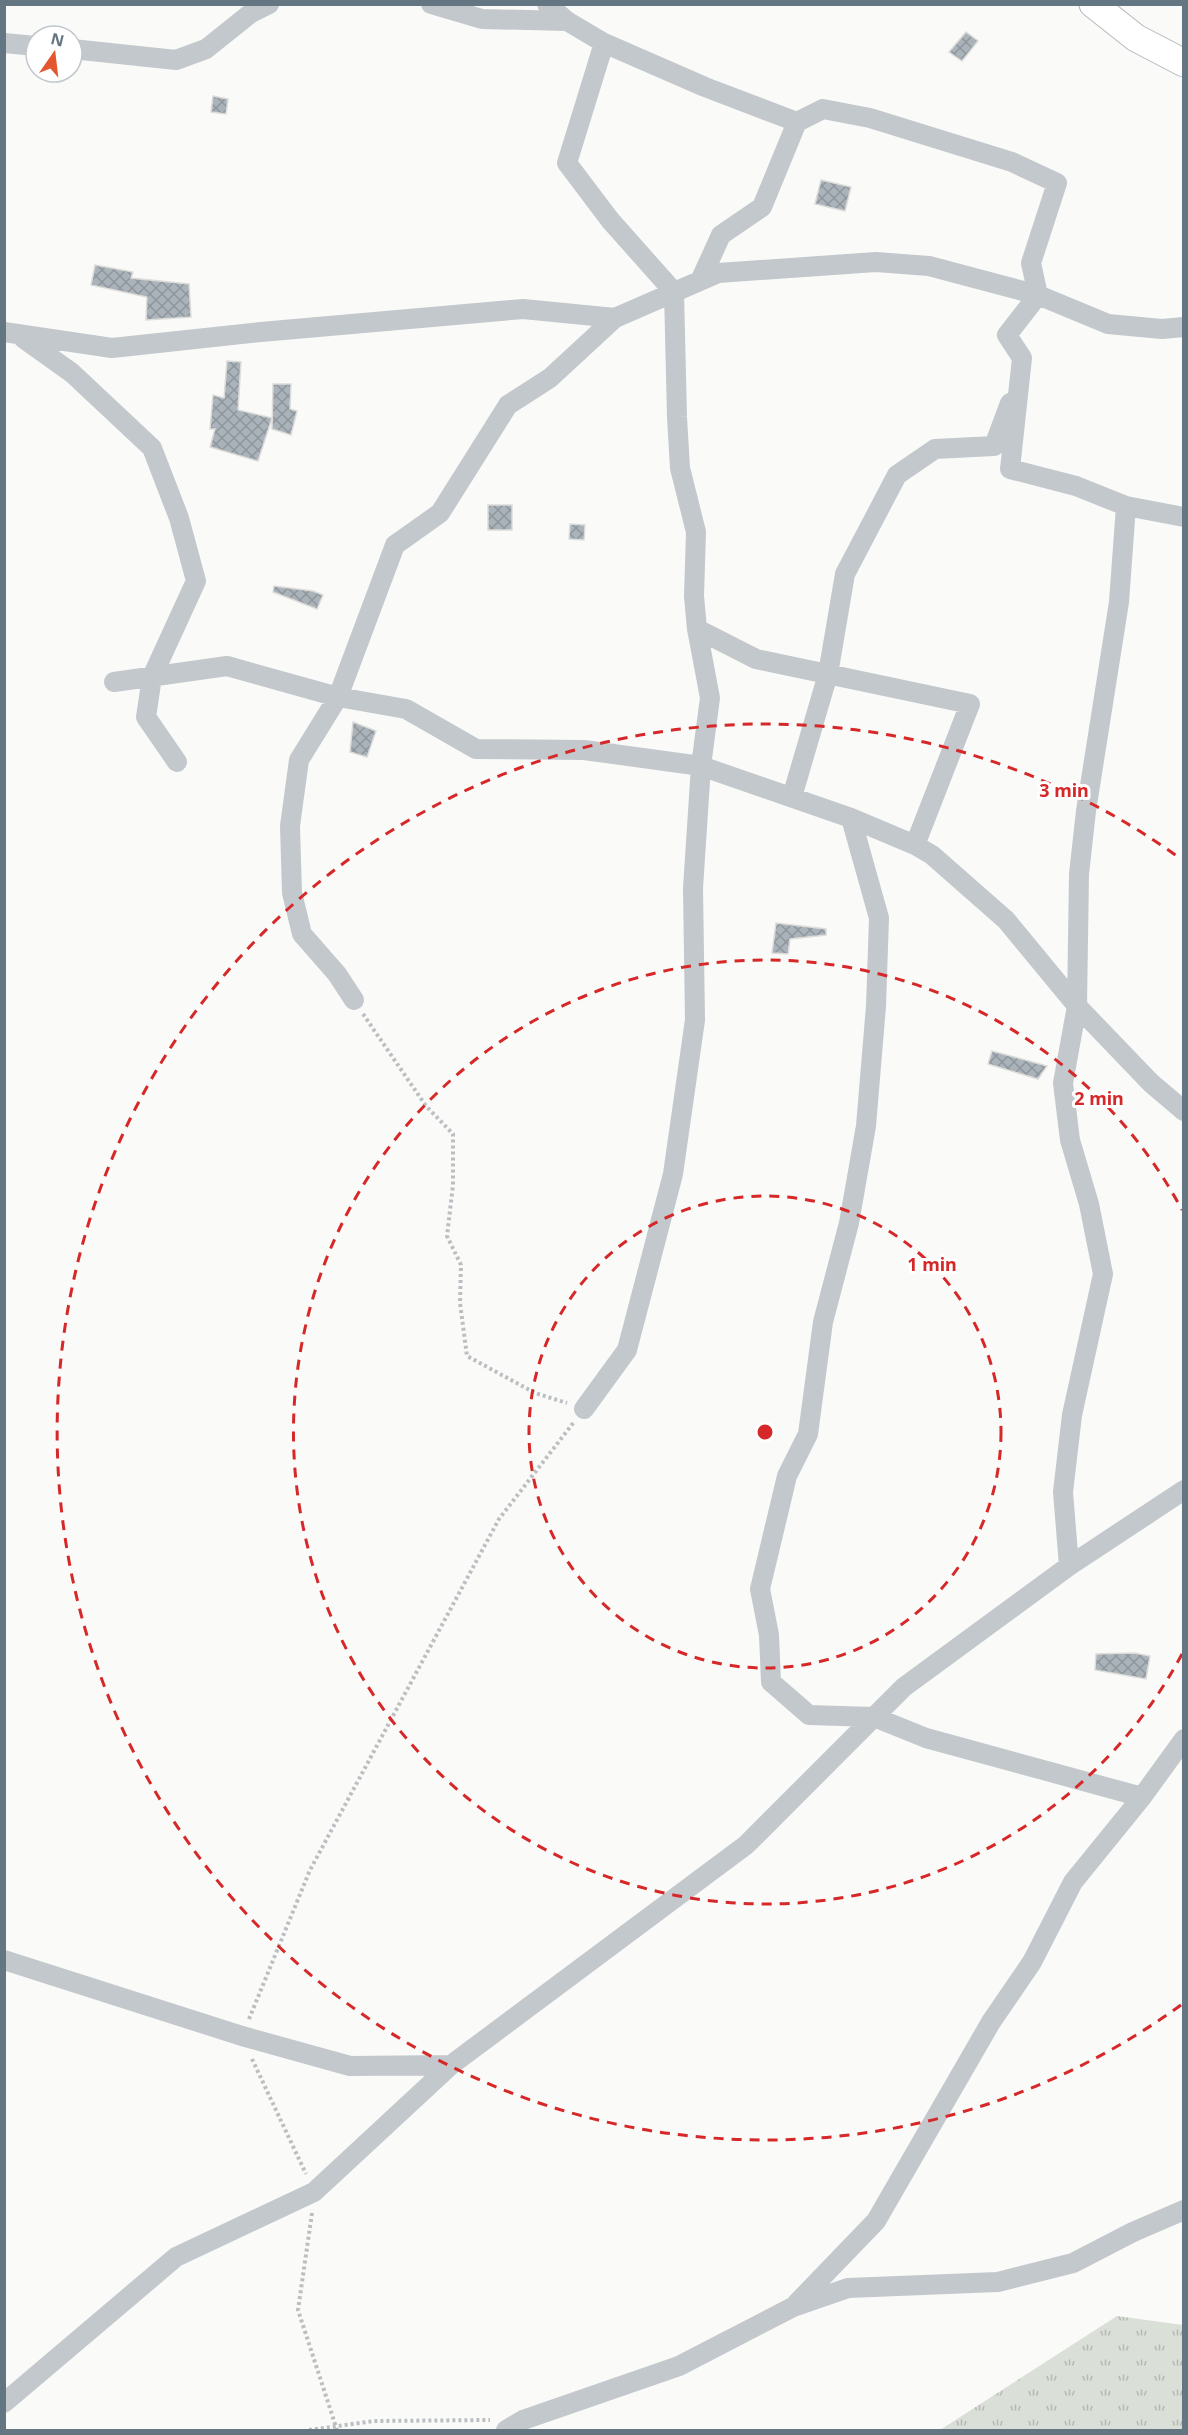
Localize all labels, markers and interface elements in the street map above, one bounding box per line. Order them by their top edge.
north arrow [24,24,84,84]
text: N [49,27,67,52]
text: 3 min [1039,778,1089,802]
text: 2 min [1074,1086,1124,1110]
text: 1 min [907,1252,957,1276]
centre of rings [755,1422,775,1442]

